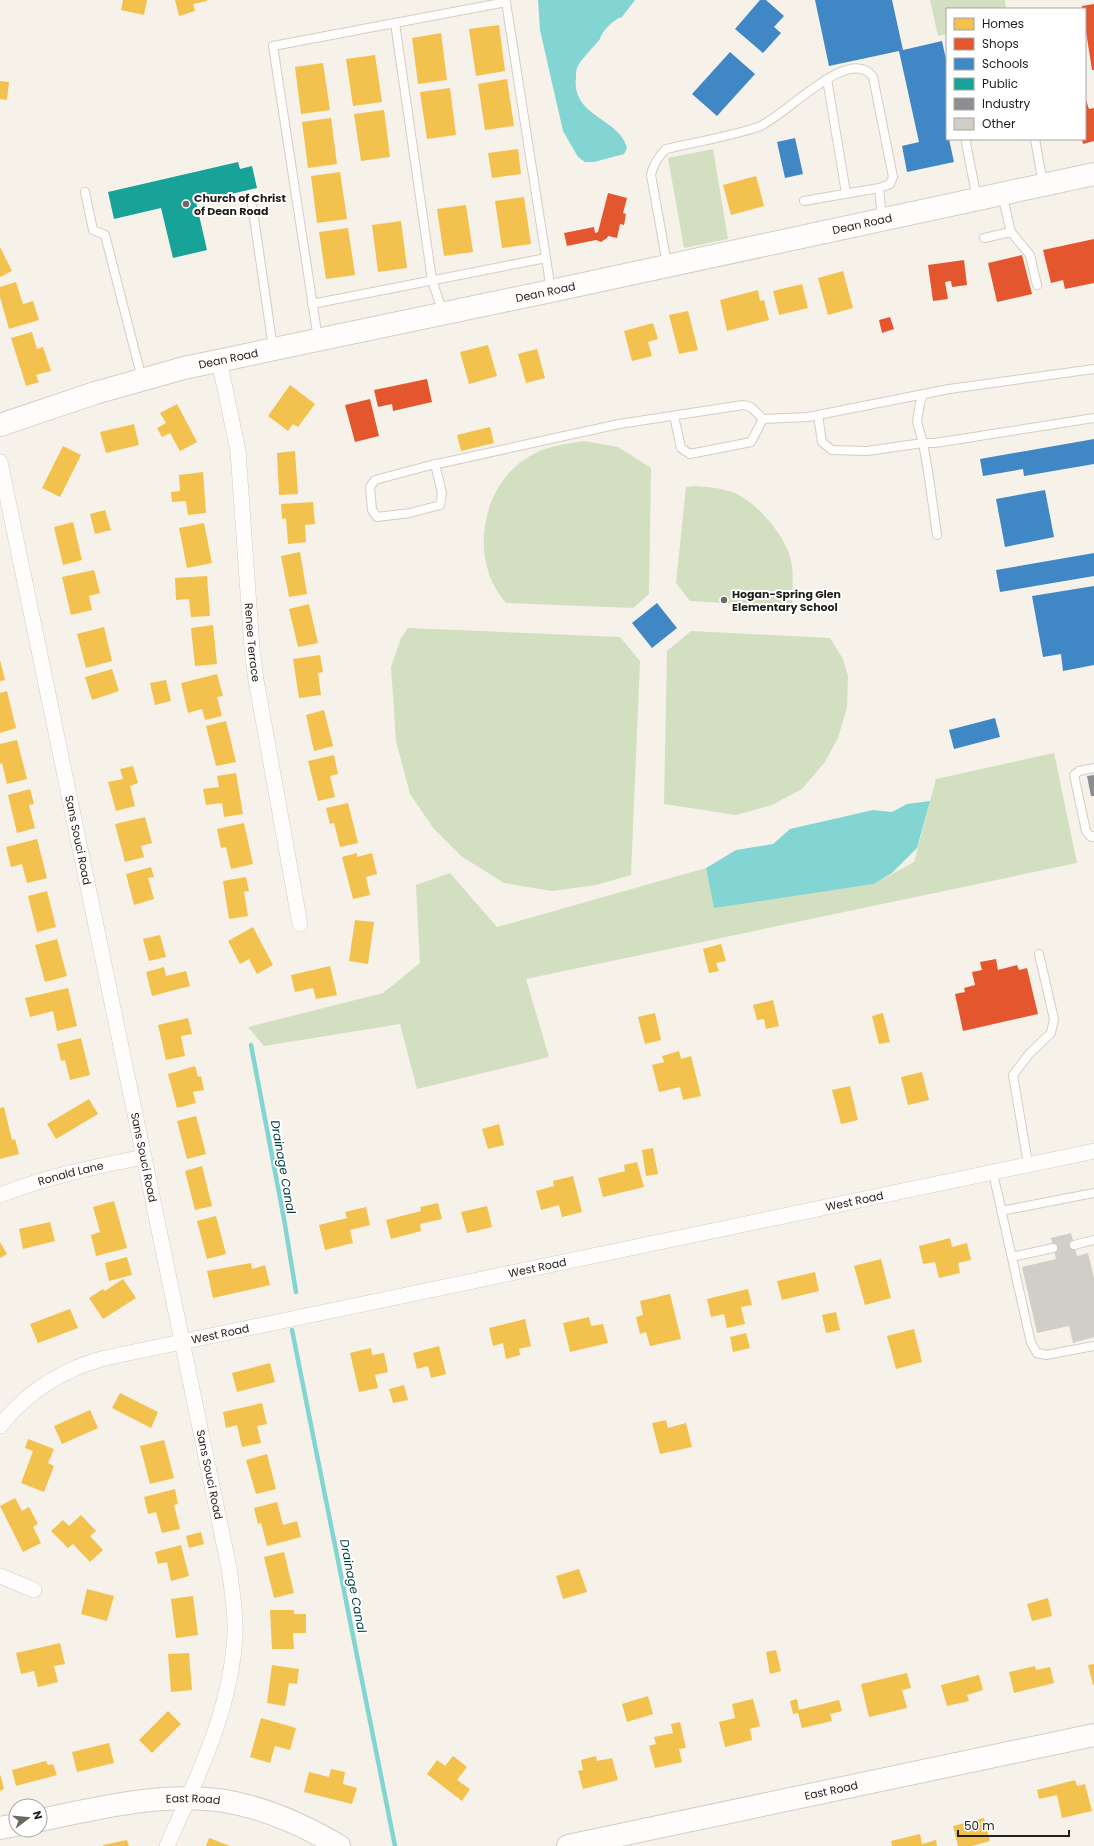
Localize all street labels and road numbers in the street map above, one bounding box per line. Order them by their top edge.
street label: Dean Road [831,210,894,238]
street label: Dean Road [514,278,577,306]
street label: Dean Road [197,345,260,373]
street label: Renee Terrace [241,603,264,683]
street label: Sans Souci Road [61,794,95,886]
street label: Sans Souci Road [127,1111,161,1204]
street label: Ronald Lane [36,1157,105,1189]
street label: West Road [824,1187,885,1215]
street label: West Road [507,1254,568,1281]
street label: West Road [190,1320,251,1348]
street label: Sans Souci Road [193,1428,227,1521]
street label: East Road [803,1777,859,1804]
street label: East Road [165,1790,221,1808]

